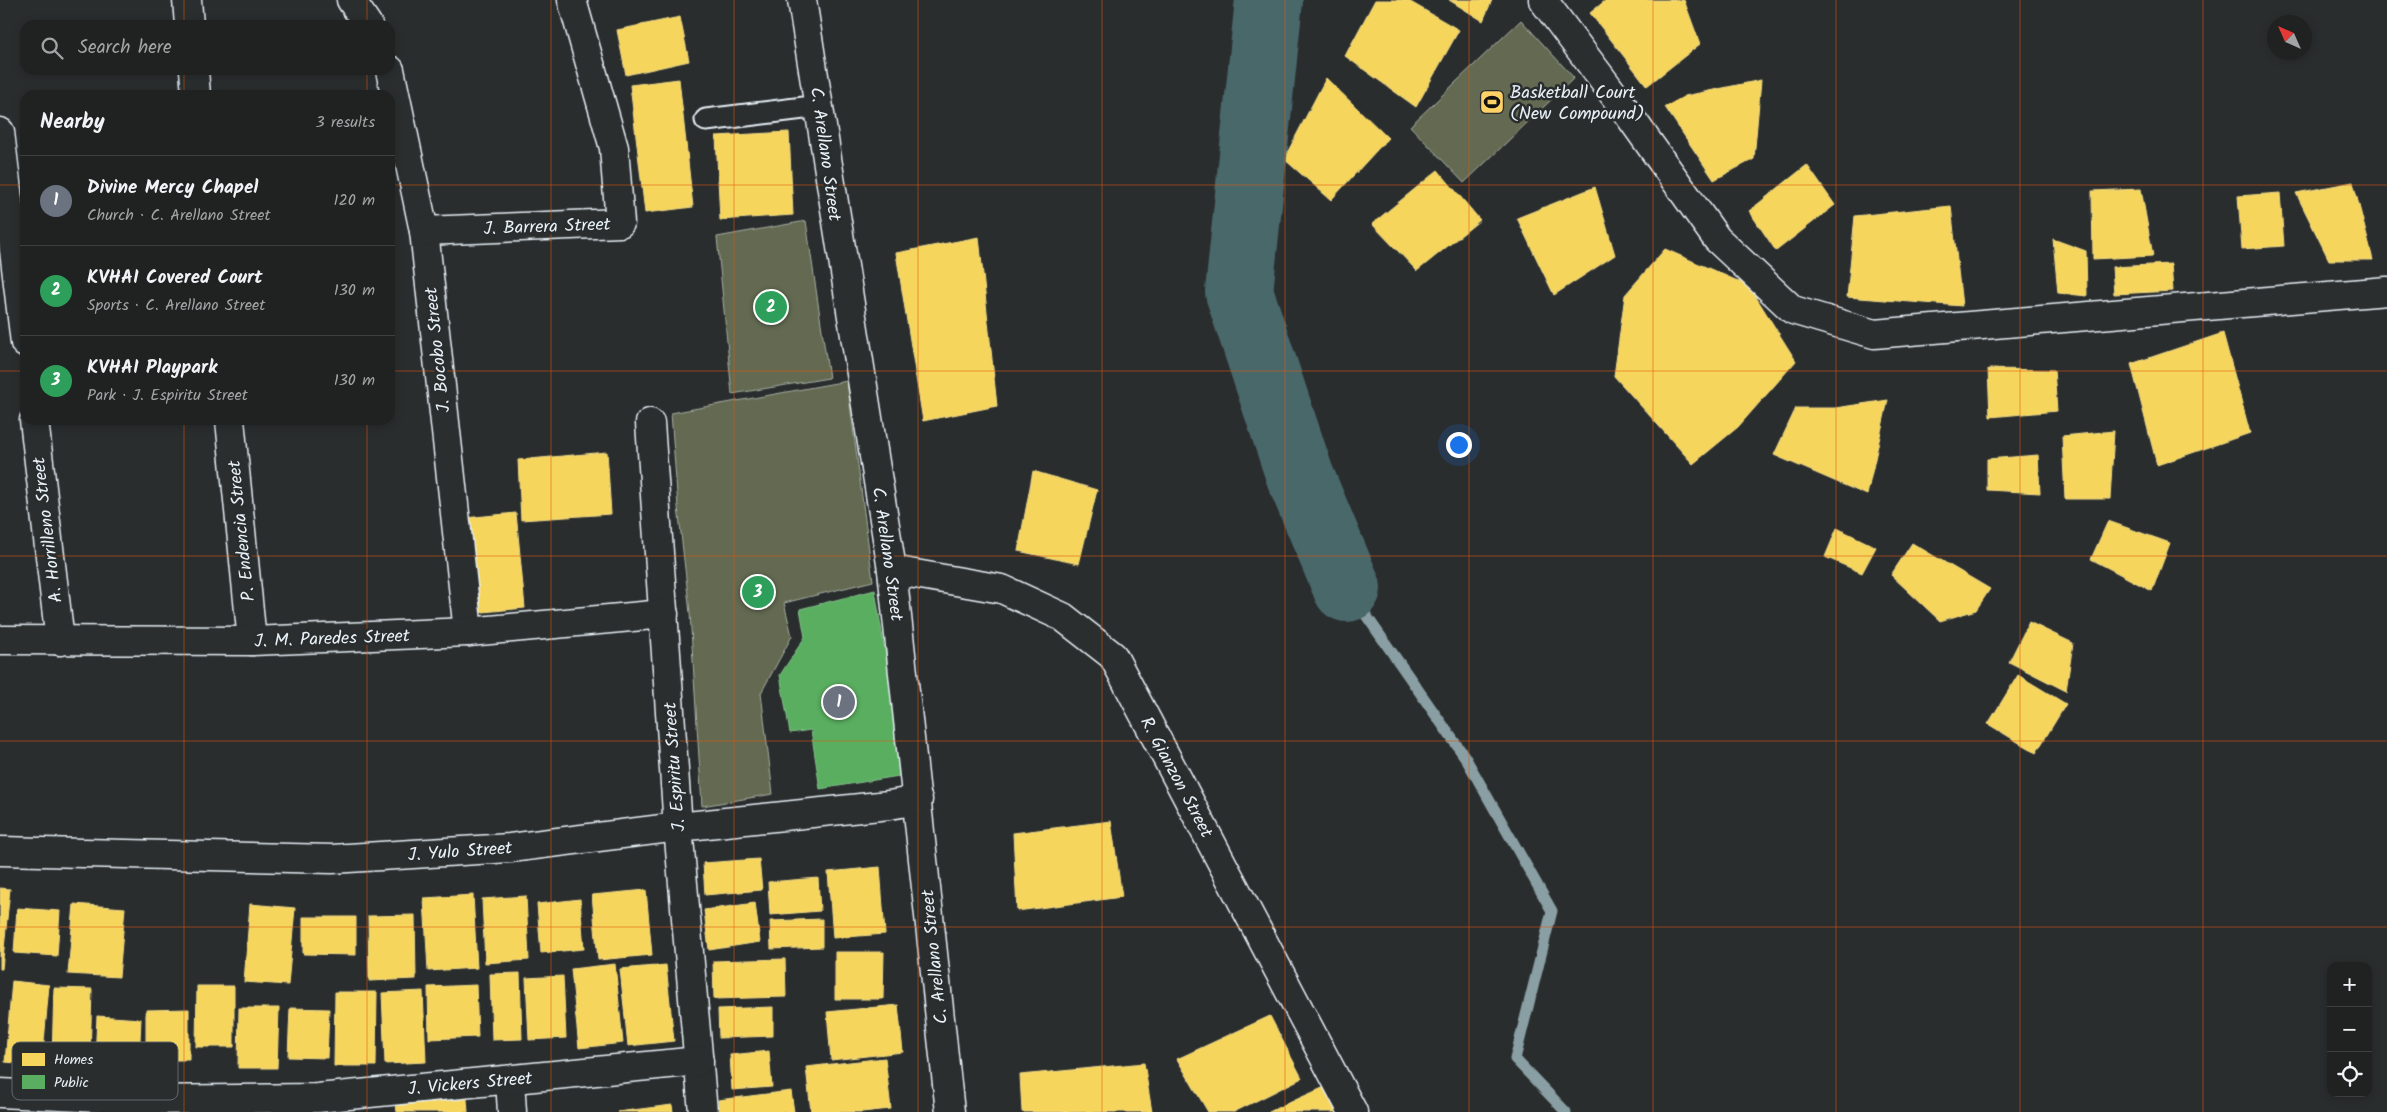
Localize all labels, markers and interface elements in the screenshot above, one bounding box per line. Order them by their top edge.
north arrow [2267,15,2312,60]
search box [20,20,395,75]
text: Search here [78,33,172,63]
icon: search [38,34,66,62]
place label: Basketball Court (New Compound) [1510,79,1645,129]
street label: C. Arellano Street [801,85,848,224]
sports icon: Basketball Court (New Compound) [1479,89,1505,115]
text: Nearby [40,106,105,139]
text: 3 results [316,110,375,135]
text: Divine Mercy Chapel [87,173,258,203]
text: 1 [54,188,58,213]
text: 120 m [334,188,375,213]
text: Church · C. Arellano Street [87,203,271,228]
street label: J. Barrera Street [483,211,612,244]
text: KVHAI Covered Court [87,263,263,293]
text: 2 [51,278,61,303]
text: 130 m [334,278,375,303]
street label: J. Bocobo Street [417,285,460,414]
pin: 2 [755,288,787,326]
text: Sports · C. Arellano Street [87,293,265,318]
text: KVHAI Playpark [87,353,217,383]
text: 3 [52,368,60,393]
text: 130 m [334,368,375,393]
text: Park · J. Espiritu Street [87,383,248,408]
your location [1446,432,1472,458]
street label: A. Horrilleno Street [25,454,72,604]
street label: P. Endencia Street [221,458,264,603]
street label: C. Arellano Street [863,485,910,624]
pin: 3 [742,573,774,611]
street label: J. M. Paredes Street [254,622,411,657]
pin: 1 [823,683,855,721]
street label: J. Espiritu Street [656,700,694,833]
street label: R. Gianzon Street [1131,712,1220,845]
street label: J. Yulo Street [407,834,514,871]
street label: C. Arellano Street [914,887,957,1026]
map controls [2327,962,2372,1097]
button: + [2327,962,2372,1007]
button: − [2327,1007,2372,1052]
legend [12,1042,178,1100]
text: Homes [54,1049,93,1071]
button: locate [2327,1052,2372,1097]
street label: J. Vickers Street [407,1065,535,1104]
text: Public [54,1072,89,1094]

